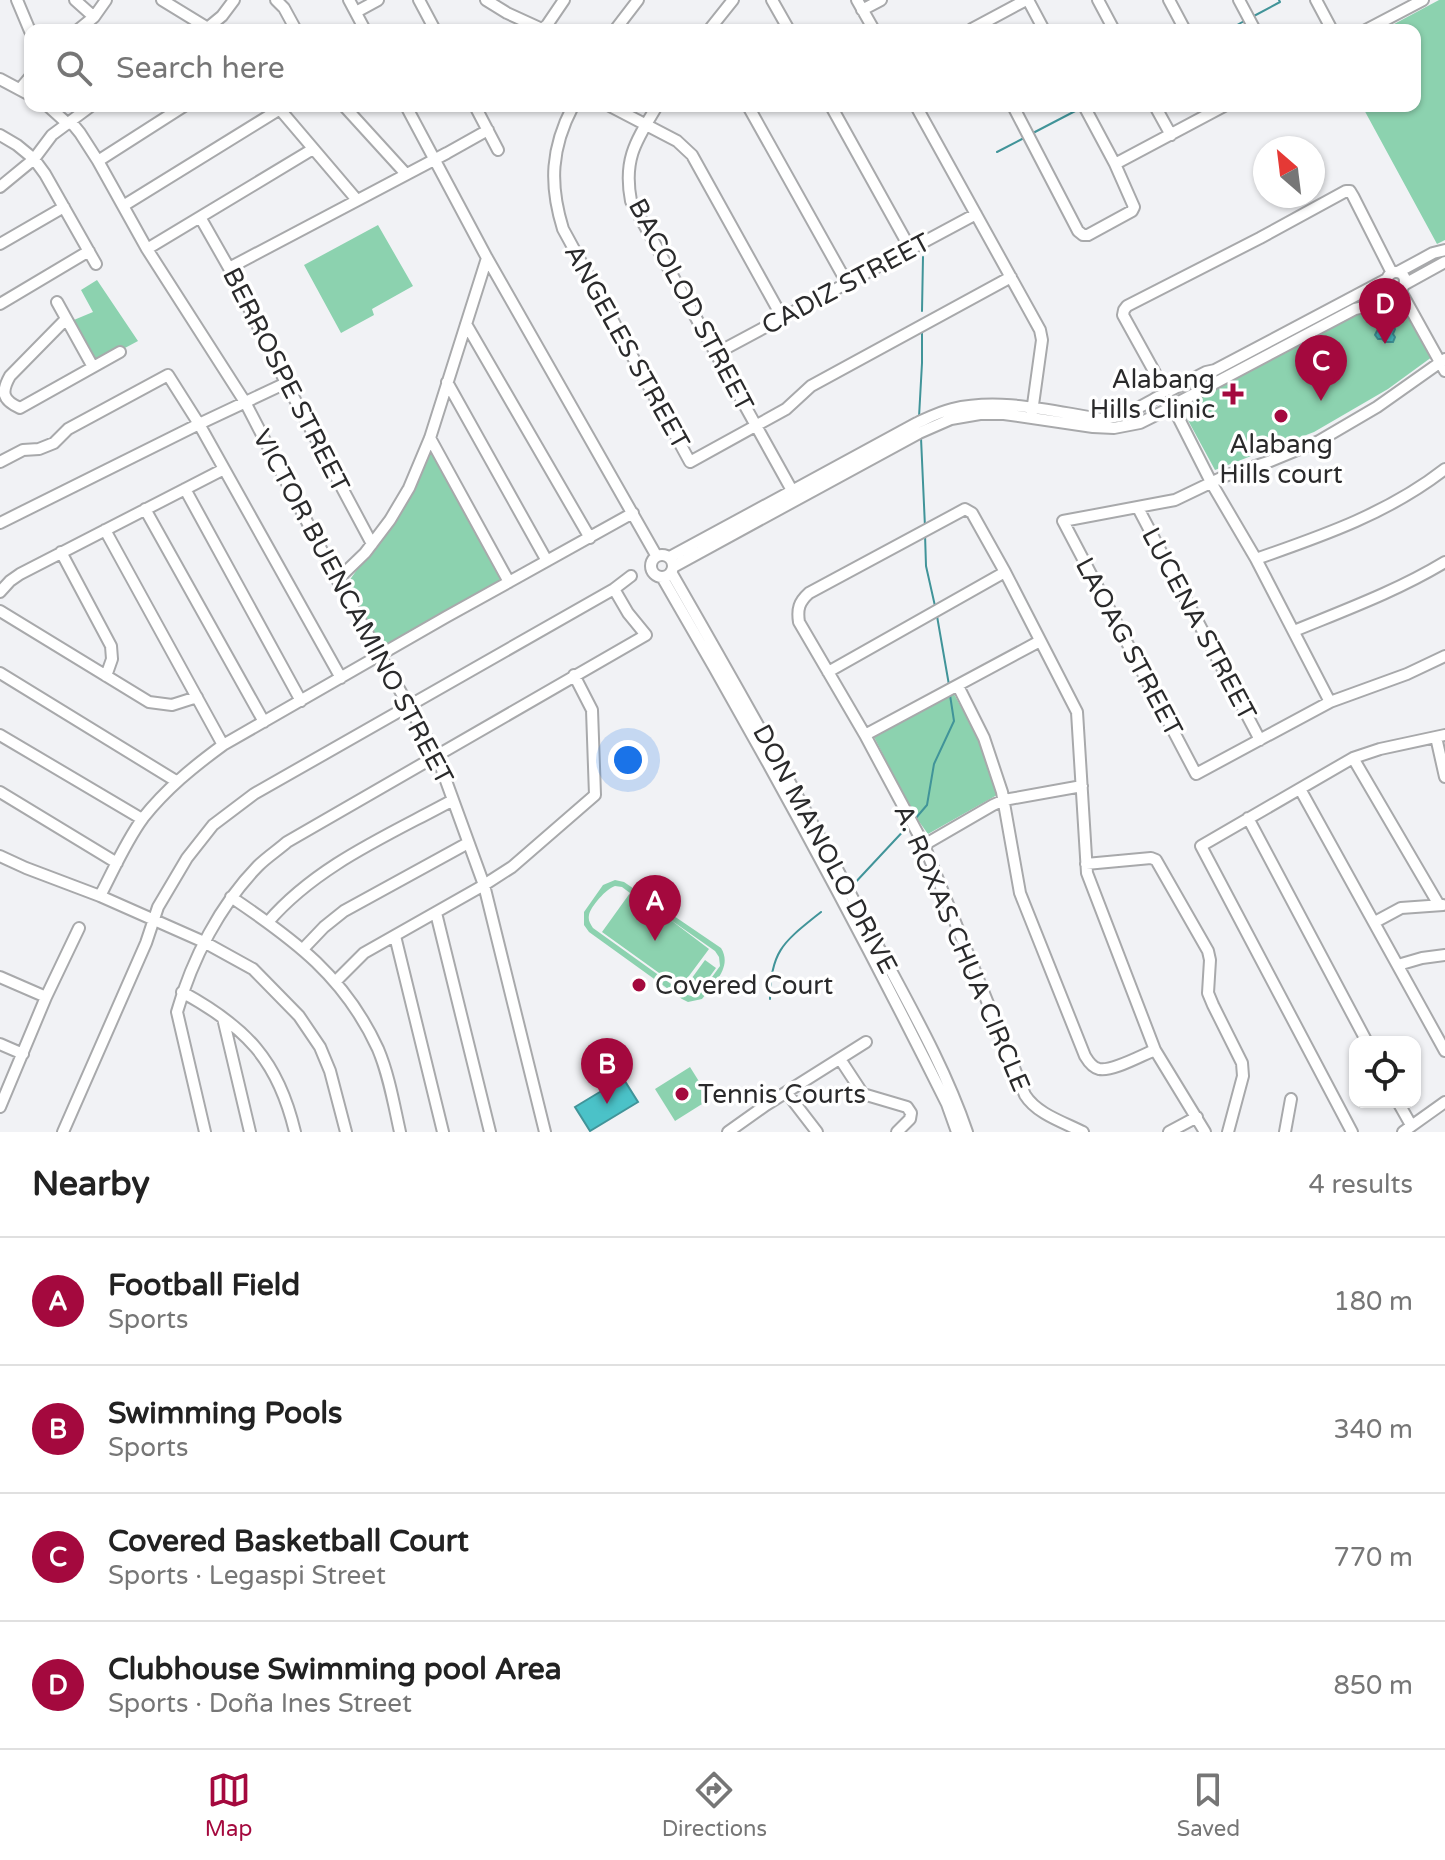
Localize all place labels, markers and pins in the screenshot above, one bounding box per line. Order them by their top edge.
pin: D [1359,278,1411,344]
pin: C [1295,335,1347,401]
place label: Alabang Hills Clinic [1090,364,1215,425]
marker: Alabang Hills Clinic [1222,383,1244,405]
marker: Alabang Hills court [1272,407,1290,425]
place label: Alabang Hills court [1219,429,1343,490]
pin: A [629,875,681,941]
place label: Covered Court [655,970,833,1001]
marker: Covered Court [630,976,648,994]
pin: B [581,1038,633,1104]
place label: Tennis Courts [698,1079,866,1110]
marker: Tennis Courts [673,1085,691,1103]

